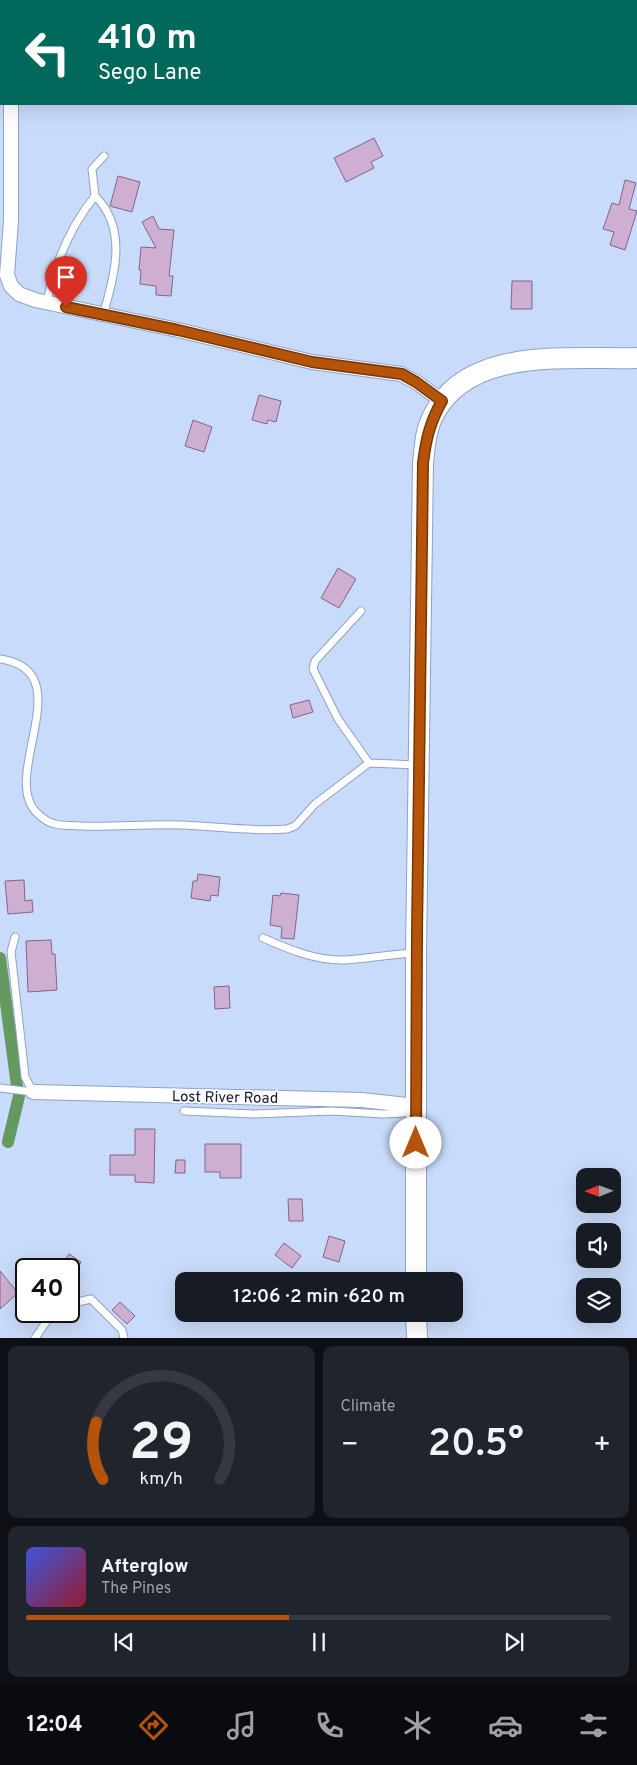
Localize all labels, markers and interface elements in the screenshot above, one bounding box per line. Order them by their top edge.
text: 410 m [98,17,197,61]
icon: left [15,20,80,85]
text: Sego Lane [98,60,201,87]
pin [45,256,87,307]
icon: arrive [52,263,80,291]
street label: Lost River Road [172,1088,278,1109]
position arrow [389,1116,441,1168]
north arrow [576,1168,621,1212]
map controls [576,1168,621,1323]
button: sound [576,1223,621,1268]
speed limit sign: 40 [15,1258,80,1323]
button: layers [576,1278,621,1323]
text: 12:06 · 2 min · 620 m [233,1285,405,1309]
text: Climate [341,1397,395,1417]
text: 29 [129,1412,193,1478]
text: 20.5° [428,1421,524,1470]
text: − [341,1428,359,1464]
text: + [593,1428,611,1464]
text: km/h [140,1468,183,1491]
text: Afterglow [101,1555,189,1579]
text: The Pines [101,1579,171,1599]
icon: previous [110,1628,138,1656]
icon: pause [305,1628,333,1656]
icon: next [500,1628,528,1656]
icon: directions [136,1708,171,1743]
icon: music [224,1708,259,1743]
icon: phone [312,1708,347,1743]
icon: climate [400,1708,435,1743]
icon: car [488,1708,523,1743]
icon: filters [576,1708,611,1743]
text: 12:04 [26,1712,83,1739]

